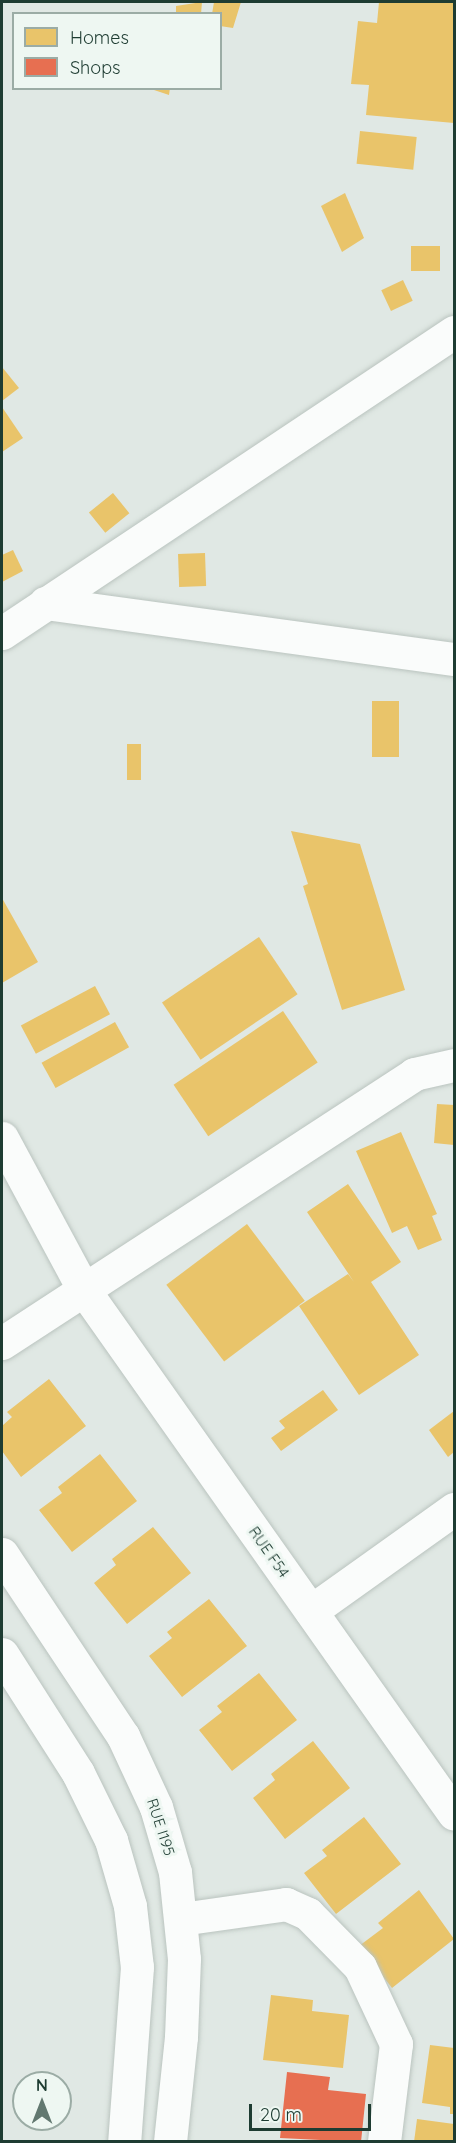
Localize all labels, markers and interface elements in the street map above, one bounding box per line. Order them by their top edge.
legend [12,12,222,90]
text: Homes [70,26,129,49]
text: Shops [70,56,121,79]
street label: RUE F54 [245,1523,293,1581]
street label: RUE I195 [143,1796,179,1858]
north arrow [12,2071,72,2131]
text: N [36,2075,48,2095]
scale bar [252,2092,374,2130]
text: 20 m [260,2103,302,2126]

